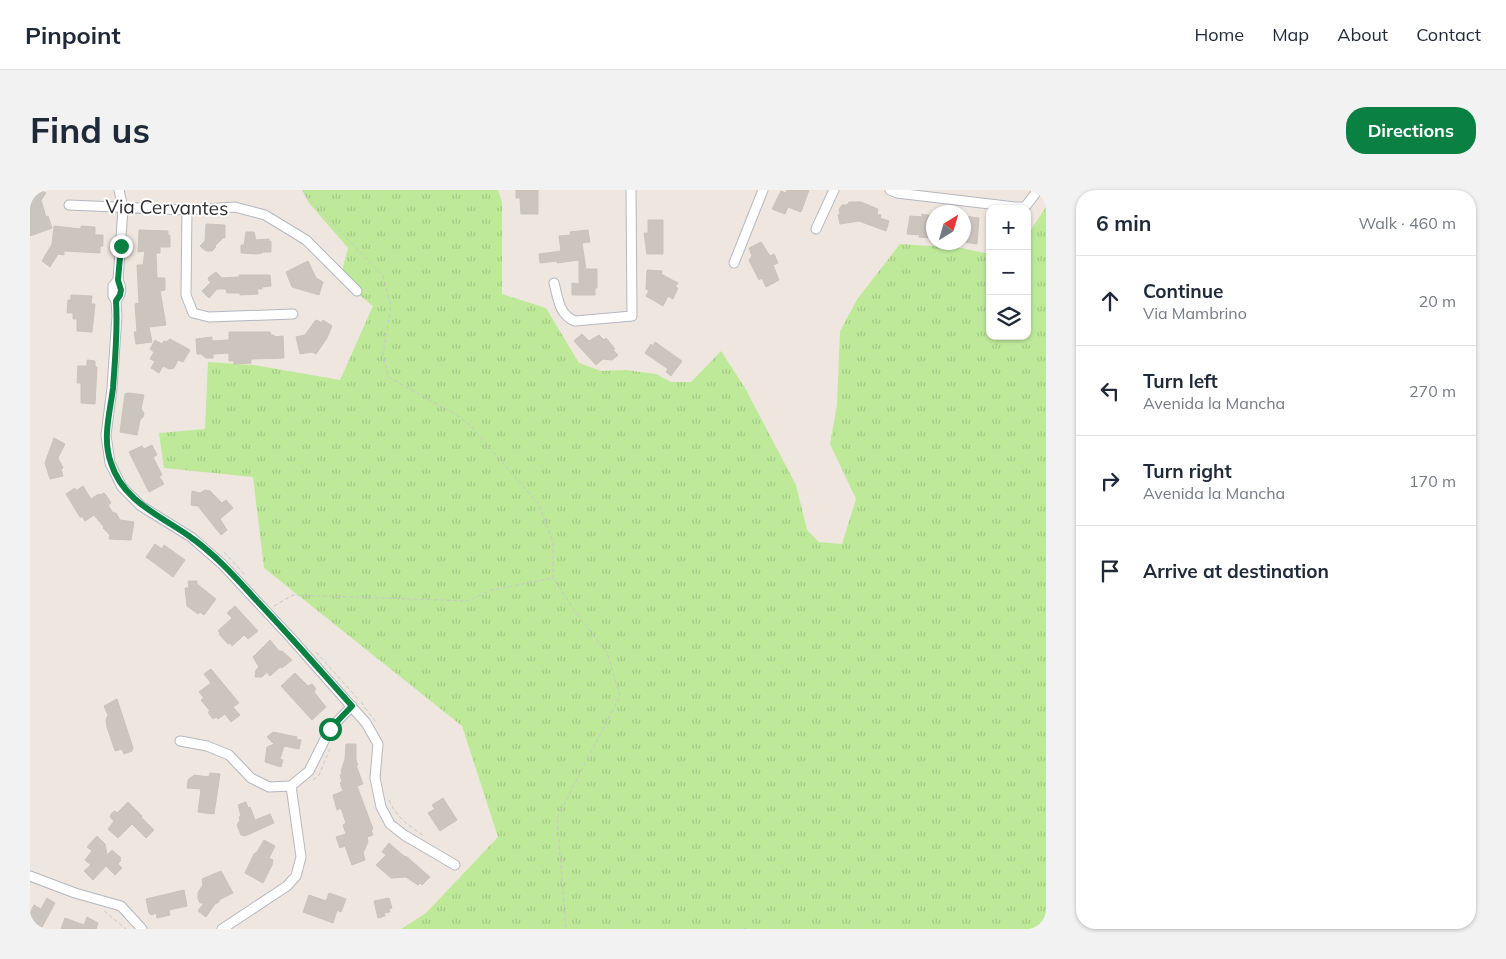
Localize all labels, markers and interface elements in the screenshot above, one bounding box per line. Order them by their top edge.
text: Pinpoint [25,20,121,50]
text: Home [1194,23,1244,46]
text: Map [1272,23,1309,46]
text: About [1337,23,1388,46]
text: Contact [1416,23,1481,46]
button: Directions [1346,107,1476,154]
text: Find us [30,108,150,152]
street label: Via Cervantes [105,194,229,220]
north arrow [926,205,971,250]
map controls [986,205,1031,340]
button: + [986,205,1031,250]
text: 6 min [1096,210,1151,236]
text: Walk · 460 m [1358,213,1456,233]
route end [110,235,133,258]
button: − [986,250,1031,295]
text: Continue [1143,279,1223,303]
icon: ahead [1096,287,1124,315]
text: 20 m [1419,291,1456,311]
button: layers [986,295,1031,340]
text: Via Mambrino [1143,303,1247,323]
text: Turn left [1143,369,1218,393]
icon: left [1096,377,1124,405]
text: 270 m [1409,381,1456,401]
text: Avenida la Mancha [1143,393,1285,413]
text: Turn right [1143,459,1232,483]
icon: right [1096,467,1124,495]
text: 170 m [1409,471,1456,491]
text: Avenida la Mancha [1143,483,1285,503]
icon: arrive [1096,557,1124,585]
text: Arrive at destination [1143,559,1329,583]
route start [319,718,342,741]

